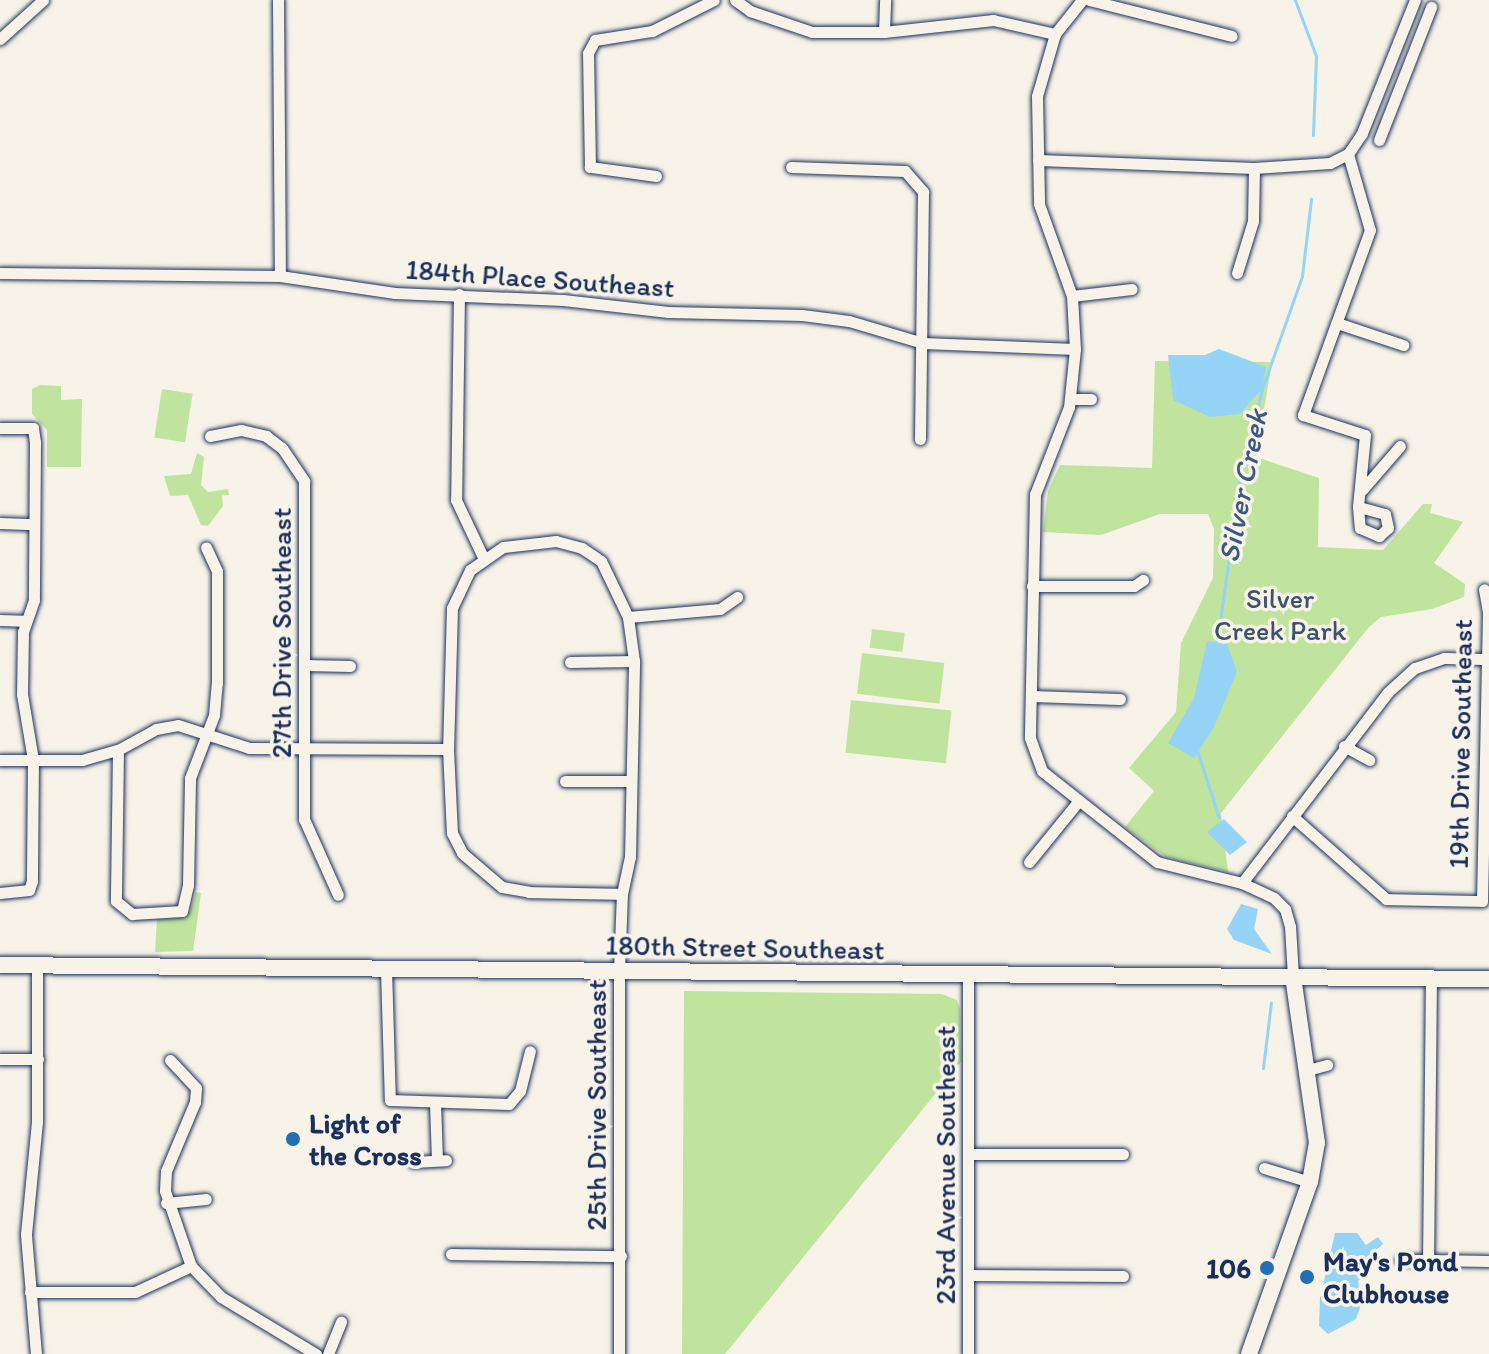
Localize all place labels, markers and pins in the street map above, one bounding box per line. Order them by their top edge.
place label: Light of the Cross [309,1106,422,1172]
marker: Light of the Cross [284,1130,302,1148]
place label: May's Pond Clubhouse [1323,1244,1457,1310]
place label: 106 [1206,1251,1251,1285]
marker: 106 [1258,1259,1276,1277]
marker: May's Pond Clubhouse [1298,1268,1316,1286]

